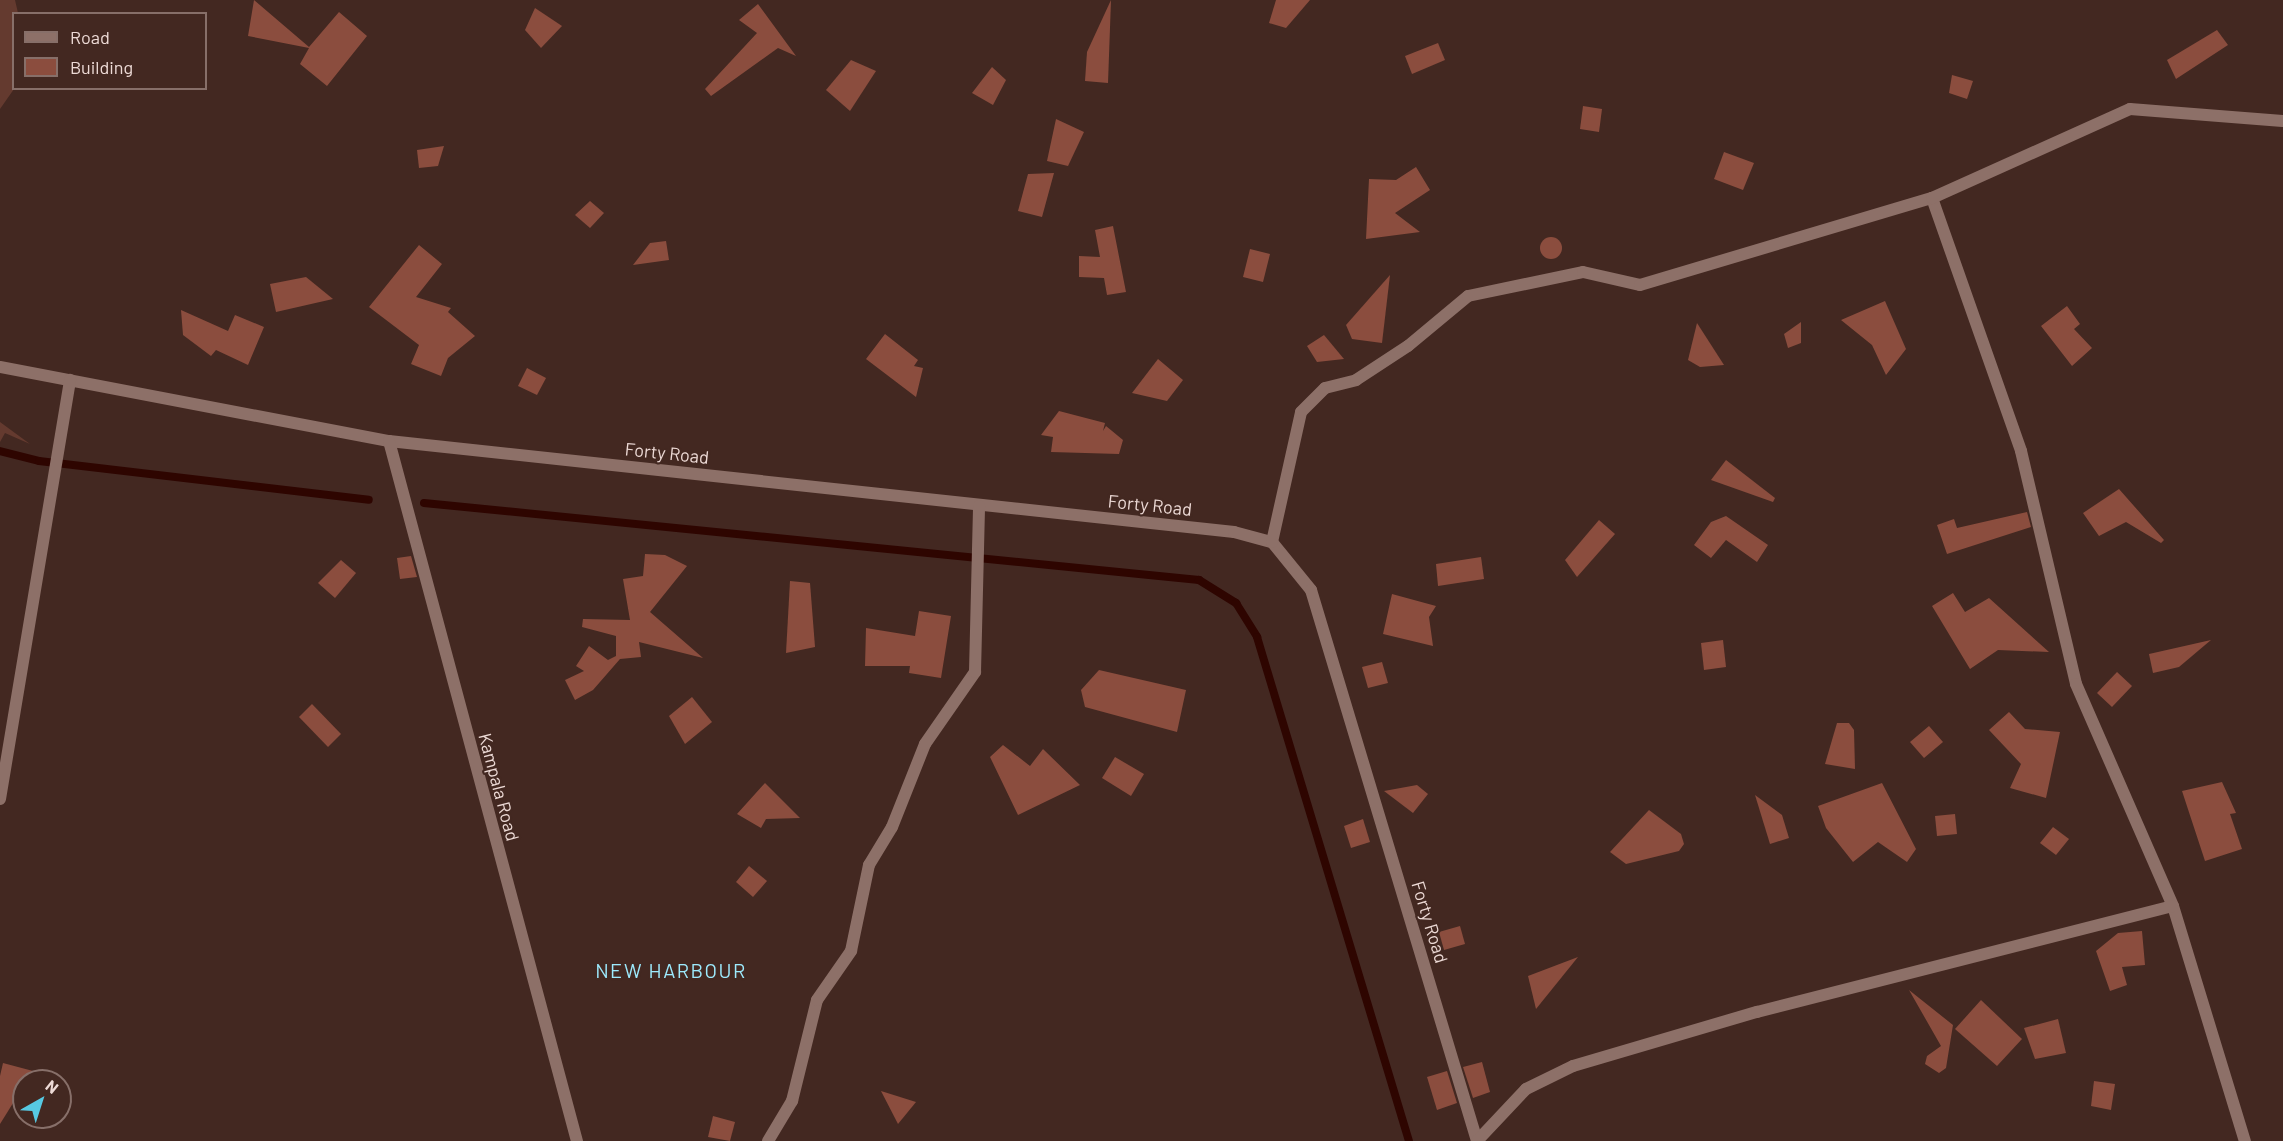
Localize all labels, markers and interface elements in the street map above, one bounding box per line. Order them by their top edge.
legend [12,12,207,90]
text: Road [70,26,110,48]
text: Building [70,56,133,78]
street label: Forty Road [624,438,710,468]
street label: Forty Road [1107,490,1193,520]
street label: Kampala Road [474,731,524,843]
street label: Forty Road [1407,879,1453,965]
district label: NEW HARBOUR [595,958,747,982]
north arrow [12,1069,72,1129]
text: N [42,1075,62,1097]

